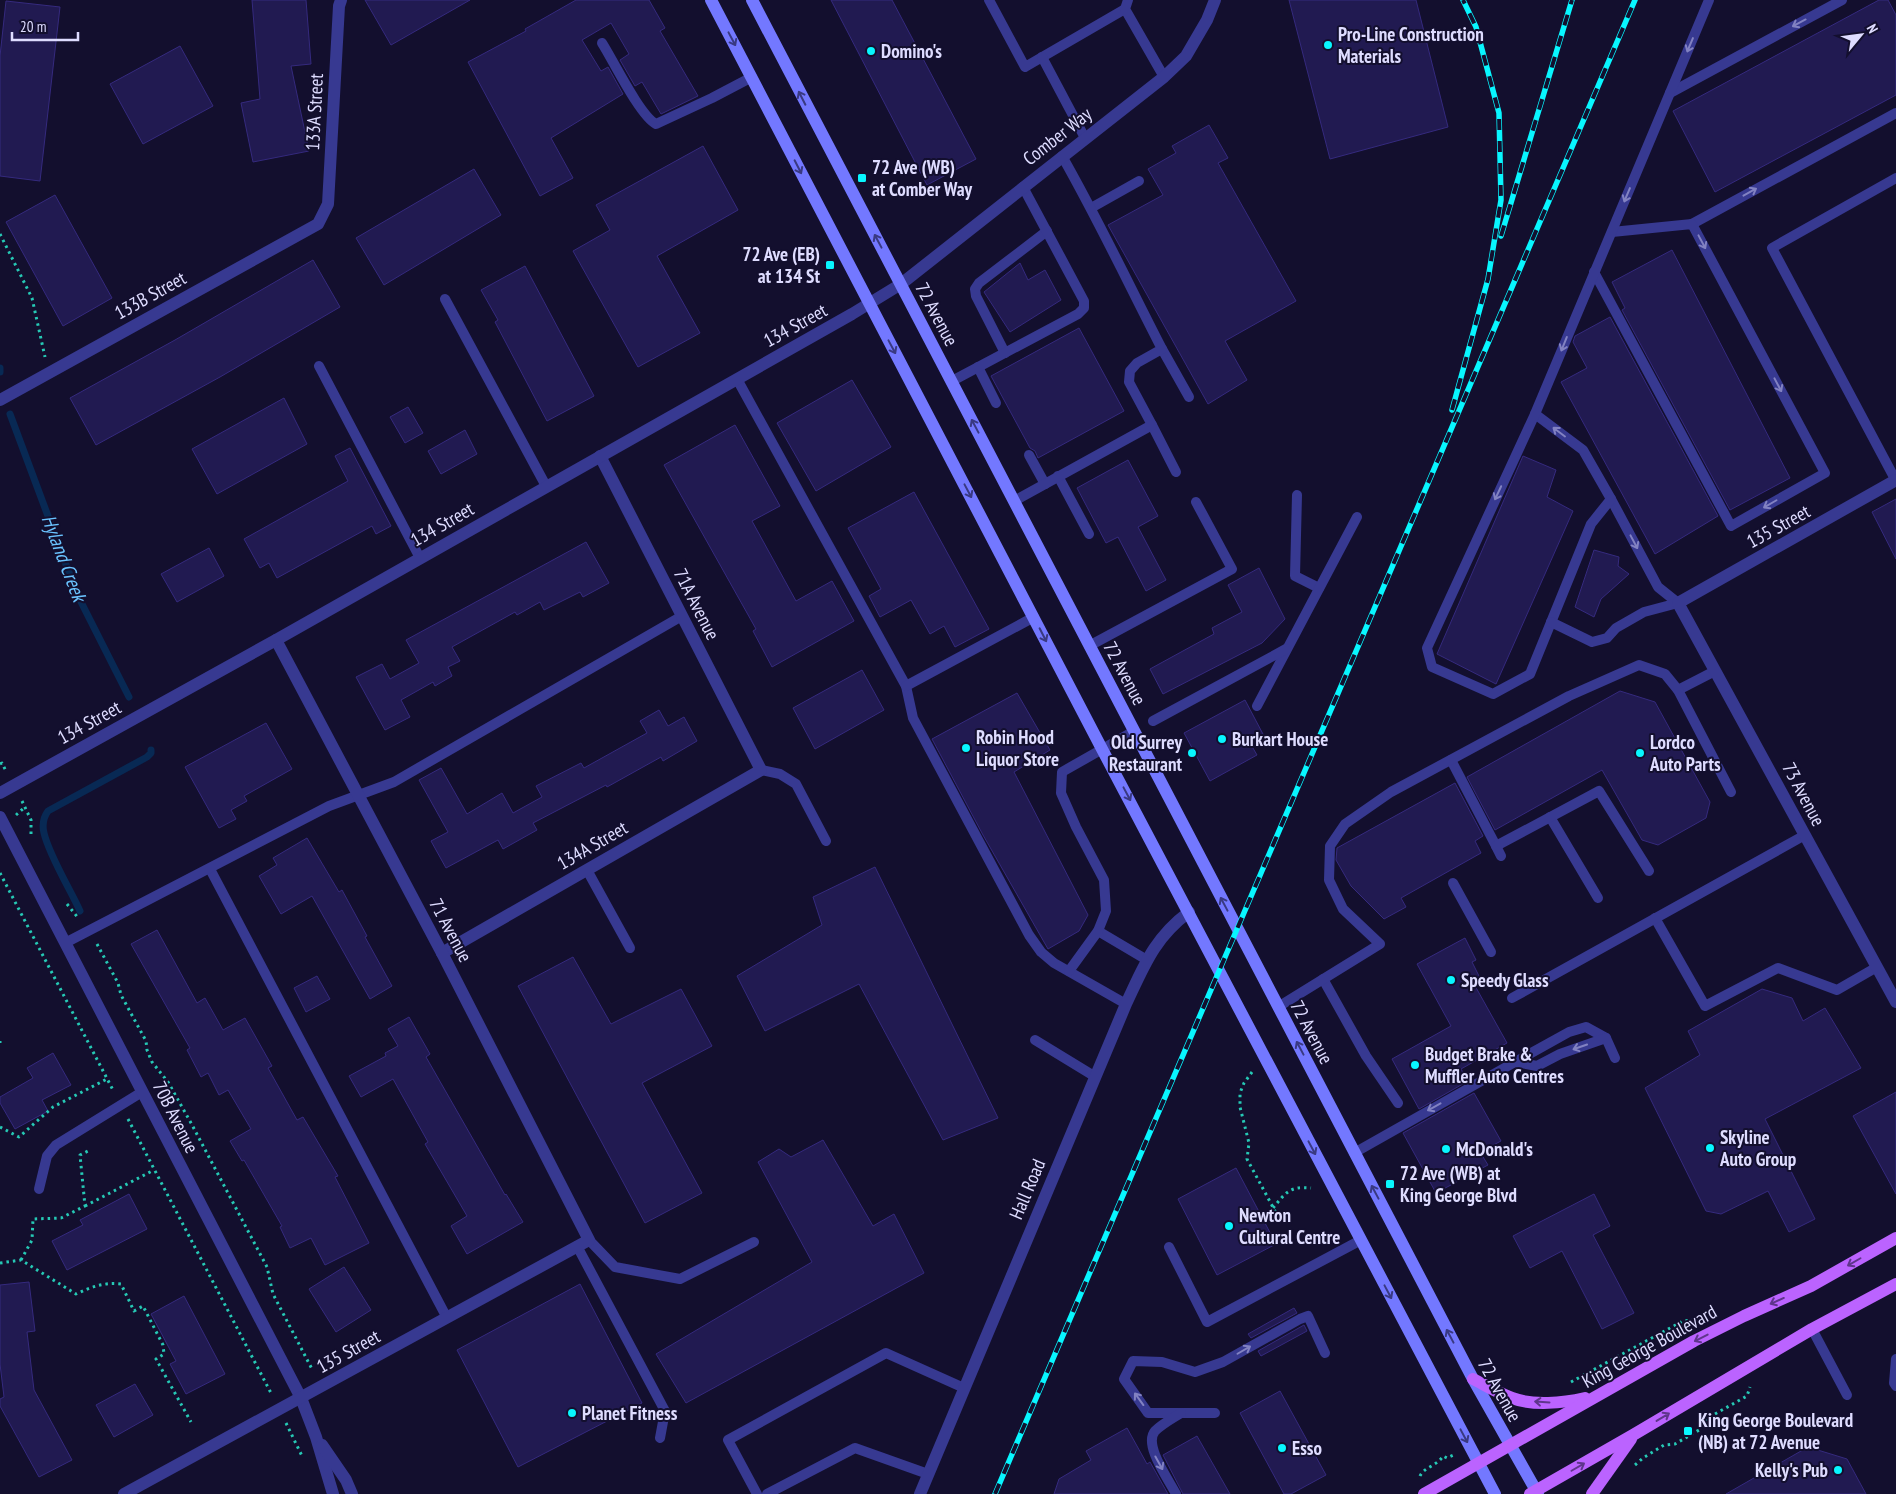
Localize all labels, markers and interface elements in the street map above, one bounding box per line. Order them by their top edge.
scale bar [12,10,79,42]
north arrow [1836,10,1886,60]
text: 20 m [20,17,46,36]
one-way arrow [1792,19,1807,28]
text: N [1863,21,1882,36]
place label: Pro-Line Construction Materials [1338,22,1484,68]
one-way arrow [727,31,737,46]
one-way arrow [1684,37,1694,52]
place label: Domino's [881,39,942,63]
marker: Pro-Line Construction Materials [1322,39,1334,51]
marker: Domino's [865,45,877,57]
street label: 133A Street [300,72,328,151]
one-way arrow [797,90,807,105]
street label: Comber Way [1018,101,1097,170]
place label: 72 Ave (WB) at Comber Way [872,155,973,201]
one-way arrow [793,160,803,175]
marker: 72 Ave (WB) at Comber Way [856,172,868,184]
one-way arrow [1622,187,1631,202]
one-way arrow [1742,187,1757,196]
one-way arrow [873,234,883,249]
one-way arrow [1697,235,1707,249]
place label: 72 Ave (EB) at 134 St [742,242,820,288]
marker: 72 Ave (EB) at 134 St [824,259,836,271]
street label: 133B Street [110,265,191,324]
street label: 72 Avenue [910,278,964,350]
street label: 134 Street [759,297,832,352]
one-way arrow [1558,336,1568,351]
one-way arrow [887,340,897,355]
one-way arrow [1773,378,1783,393]
one-way arrow [970,419,980,434]
one-way arrow [1552,427,1566,437]
one-way arrow [964,483,973,498]
one-way arrow [1493,485,1503,500]
street label: 134 Street [406,496,479,552]
street label: 135 Street [1742,498,1815,553]
one-way arrow [1763,499,1778,509]
water label: Hyland Creek [36,511,93,607]
one-way arrow [1629,535,1639,550]
street label: 71A Avenue [669,564,725,644]
one-way arrow [1039,627,1048,642]
street label: 72 Avenue [1098,637,1152,709]
street label: 134 Street [53,694,126,749]
place label: Robin Hood Liquor Store [976,725,1059,771]
place label: Burkart House [1232,727,1328,751]
place label: Old Surrey Restaurant [1109,730,1182,776]
place label: Lordco Auto Parts [1649,730,1721,776]
marker: Burkart House [1216,733,1228,745]
marker: Robin Hood Liquor Store [960,742,972,754]
marker: Old Surrey Restaurant [1186,747,1198,759]
marker: Lordco Auto Parts [1634,747,1646,759]
street label: 73 Avenue [1777,758,1831,830]
one-way arrow [1122,787,1132,801]
street label: 134A Street [552,815,632,875]
street label: 71 Avenue [424,894,478,966]
one-way arrow [1219,896,1229,911]
place label: Speedy Glass [1461,968,1549,992]
marker: Speedy Glass [1445,974,1457,986]
street label: 72 Avenue [1285,996,1339,1068]
one-way arrow [1295,1040,1305,1055]
place label: Budget Brake & Muffler Auto Centres [1425,1042,1564,1088]
one-way arrow [1573,1043,1589,1052]
marker: Budget Brake & Muffler Auto Centres [1409,1059,1421,1071]
street label: 70B Avenue [148,1077,204,1157]
one-way arrow [1426,1102,1441,1112]
place label: Skyline Auto Group [1719,1125,1797,1171]
place label: McDonald's [1456,1137,1533,1161]
one-way arrow [1308,1140,1317,1155]
marker: Skyline Auto Group [1704,1142,1716,1154]
marker: McDonald's [1440,1143,1452,1155]
street label: Hall Road [1004,1155,1050,1223]
place label: 72 Ave (WB) at King George Blvd [1400,1161,1517,1207]
marker: 72 Ave (WB) at King George Blvd [1384,1178,1396,1190]
one-way arrow [1370,1185,1379,1200]
place label: Newton Cultural Centre [1239,1203,1340,1249]
marker: Newton Cultural Centre [1223,1220,1235,1232]
one-way arrow [1846,1257,1861,1267]
one-way arrow [1384,1284,1393,1299]
one-way arrow [1770,1296,1785,1306]
street label: King George Boulevard [1577,1299,1721,1393]
street label: 135 Street [312,1323,385,1378]
one-way arrow [1445,1329,1454,1344]
one-way arrow [1694,1334,1709,1343]
one-way arrow [1237,1344,1251,1354]
street label: 72 Avenue [1473,1354,1527,1426]
one-way arrow [1134,1393,1144,1407]
one-way arrow [1534,1397,1550,1407]
place label: Planet Fitness [582,1401,678,1425]
marker: Planet Fitness [566,1407,578,1419]
place label: King George Boulevard (NB) at 72 Avenue [1698,1408,1853,1454]
one-way arrow [1656,1412,1670,1423]
marker: King George Boulevard (NB) at 72 Avenue [1682,1425,1694,1437]
one-way arrow [1459,1428,1469,1442]
place label: Esso [1292,1436,1322,1460]
marker: Esso [1276,1442,1288,1454]
one-way arrow [1155,1455,1164,1470]
place label: Kelly's Pub [1755,1458,1828,1482]
one-way arrow [1571,1461,1585,1471]
marker: Kelly's Pub [1832,1464,1844,1476]

